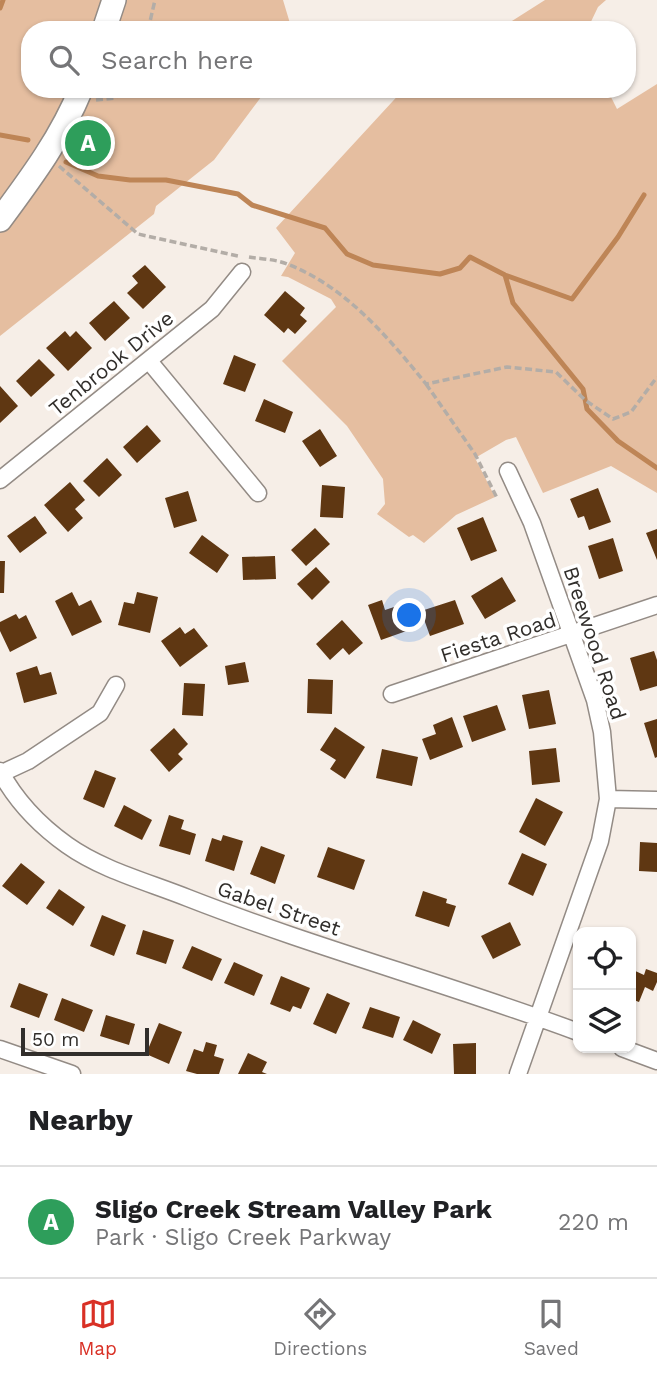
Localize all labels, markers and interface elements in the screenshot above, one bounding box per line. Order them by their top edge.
search box [21,21,636,98]
icon: search [45,41,83,79]
text: Search here [101,45,253,75]
pin: A [65,117,111,169]
street label: Tenbrook Drive [44,305,178,421]
street label: Breewood Road [558,563,632,723]
your location [392,598,426,632]
street label: Fiesta Road [437,607,559,667]
street label: Gabel Street [214,875,344,941]
map controls [573,927,636,1053]
button: locate [573,927,636,990]
button: layers [573,990,636,1053]
scale bar [21,1025,149,1057]
text: 50 m [32,1028,79,1051]
text: Nearby [28,1102,133,1137]
text: Sligo Creek Stream Valley Park [95,1194,492,1224]
text: A [43,1209,59,1236]
text: 220 m [558,1209,629,1236]
text: Park · Sligo Creek Parkway [95,1224,391,1251]
tab: Map [78,1295,117,1360]
tab: Directions [273,1295,367,1360]
tab: Saved [524,1295,579,1360]

